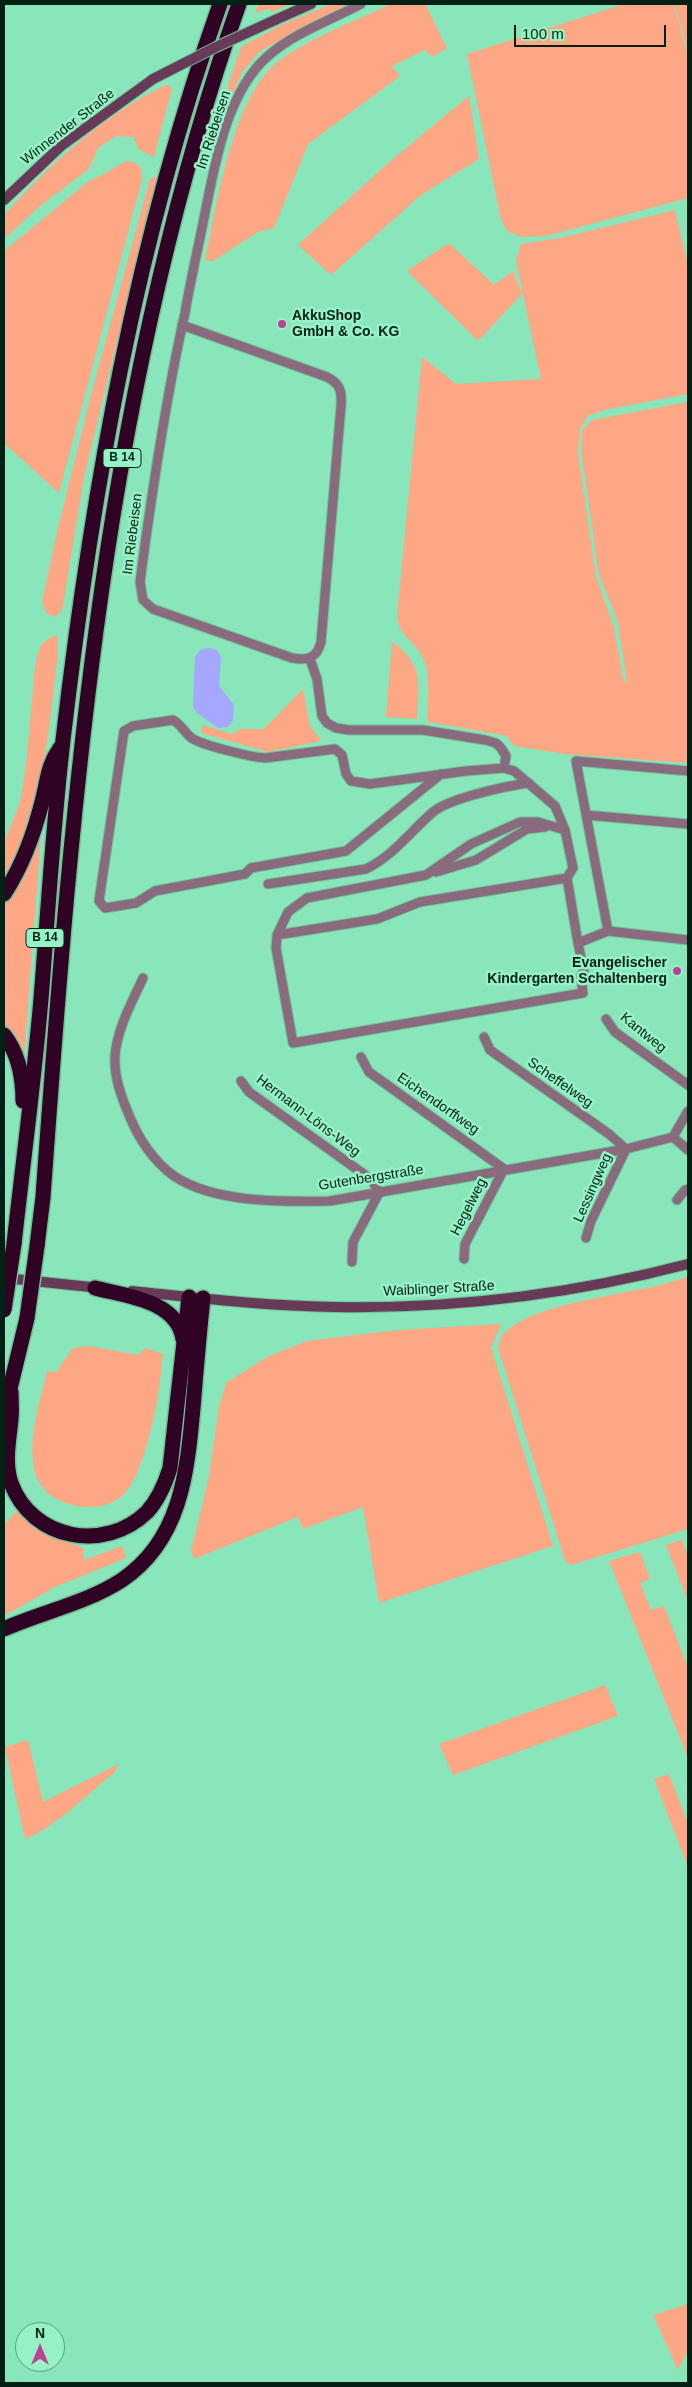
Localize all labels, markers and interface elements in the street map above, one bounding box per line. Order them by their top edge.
scale bar [517,15,670,47]
text: 100 m [522,25,564,42]
street label: Winnender Straße [18,85,118,169]
street label: Im Riebeisen [193,89,235,171]
place label: AkkuShop GmbH & Co. KG [292,308,399,341]
marker: AkkuShop GmbH & Co. KG [276,318,288,330]
road number: B 14 [103,448,141,468]
street label: Im Riebeisen [120,492,146,576]
road number: B 14 [26,928,64,948]
place label: Evangelischer Kindergarten Schaltenberg [487,955,667,988]
marker: Evangelischer Kindergarten Schaltenberg [671,965,683,977]
street label: Kantweg [617,1009,669,1057]
street label: Scheffelweg [524,1054,596,1112]
street label: Eichendorffweg [394,1070,482,1138]
street label: Hermann-Löns-Weg [253,1071,363,1161]
street label: Lessingweg [570,1151,616,1225]
street label: Gutenbergstraße [317,1161,425,1195]
street label: Hegelweg [447,1175,491,1239]
street label: Waiblinger Straße [383,1278,495,1300]
north arrow [15,2322,65,2372]
text: N [35,2325,45,2341]

